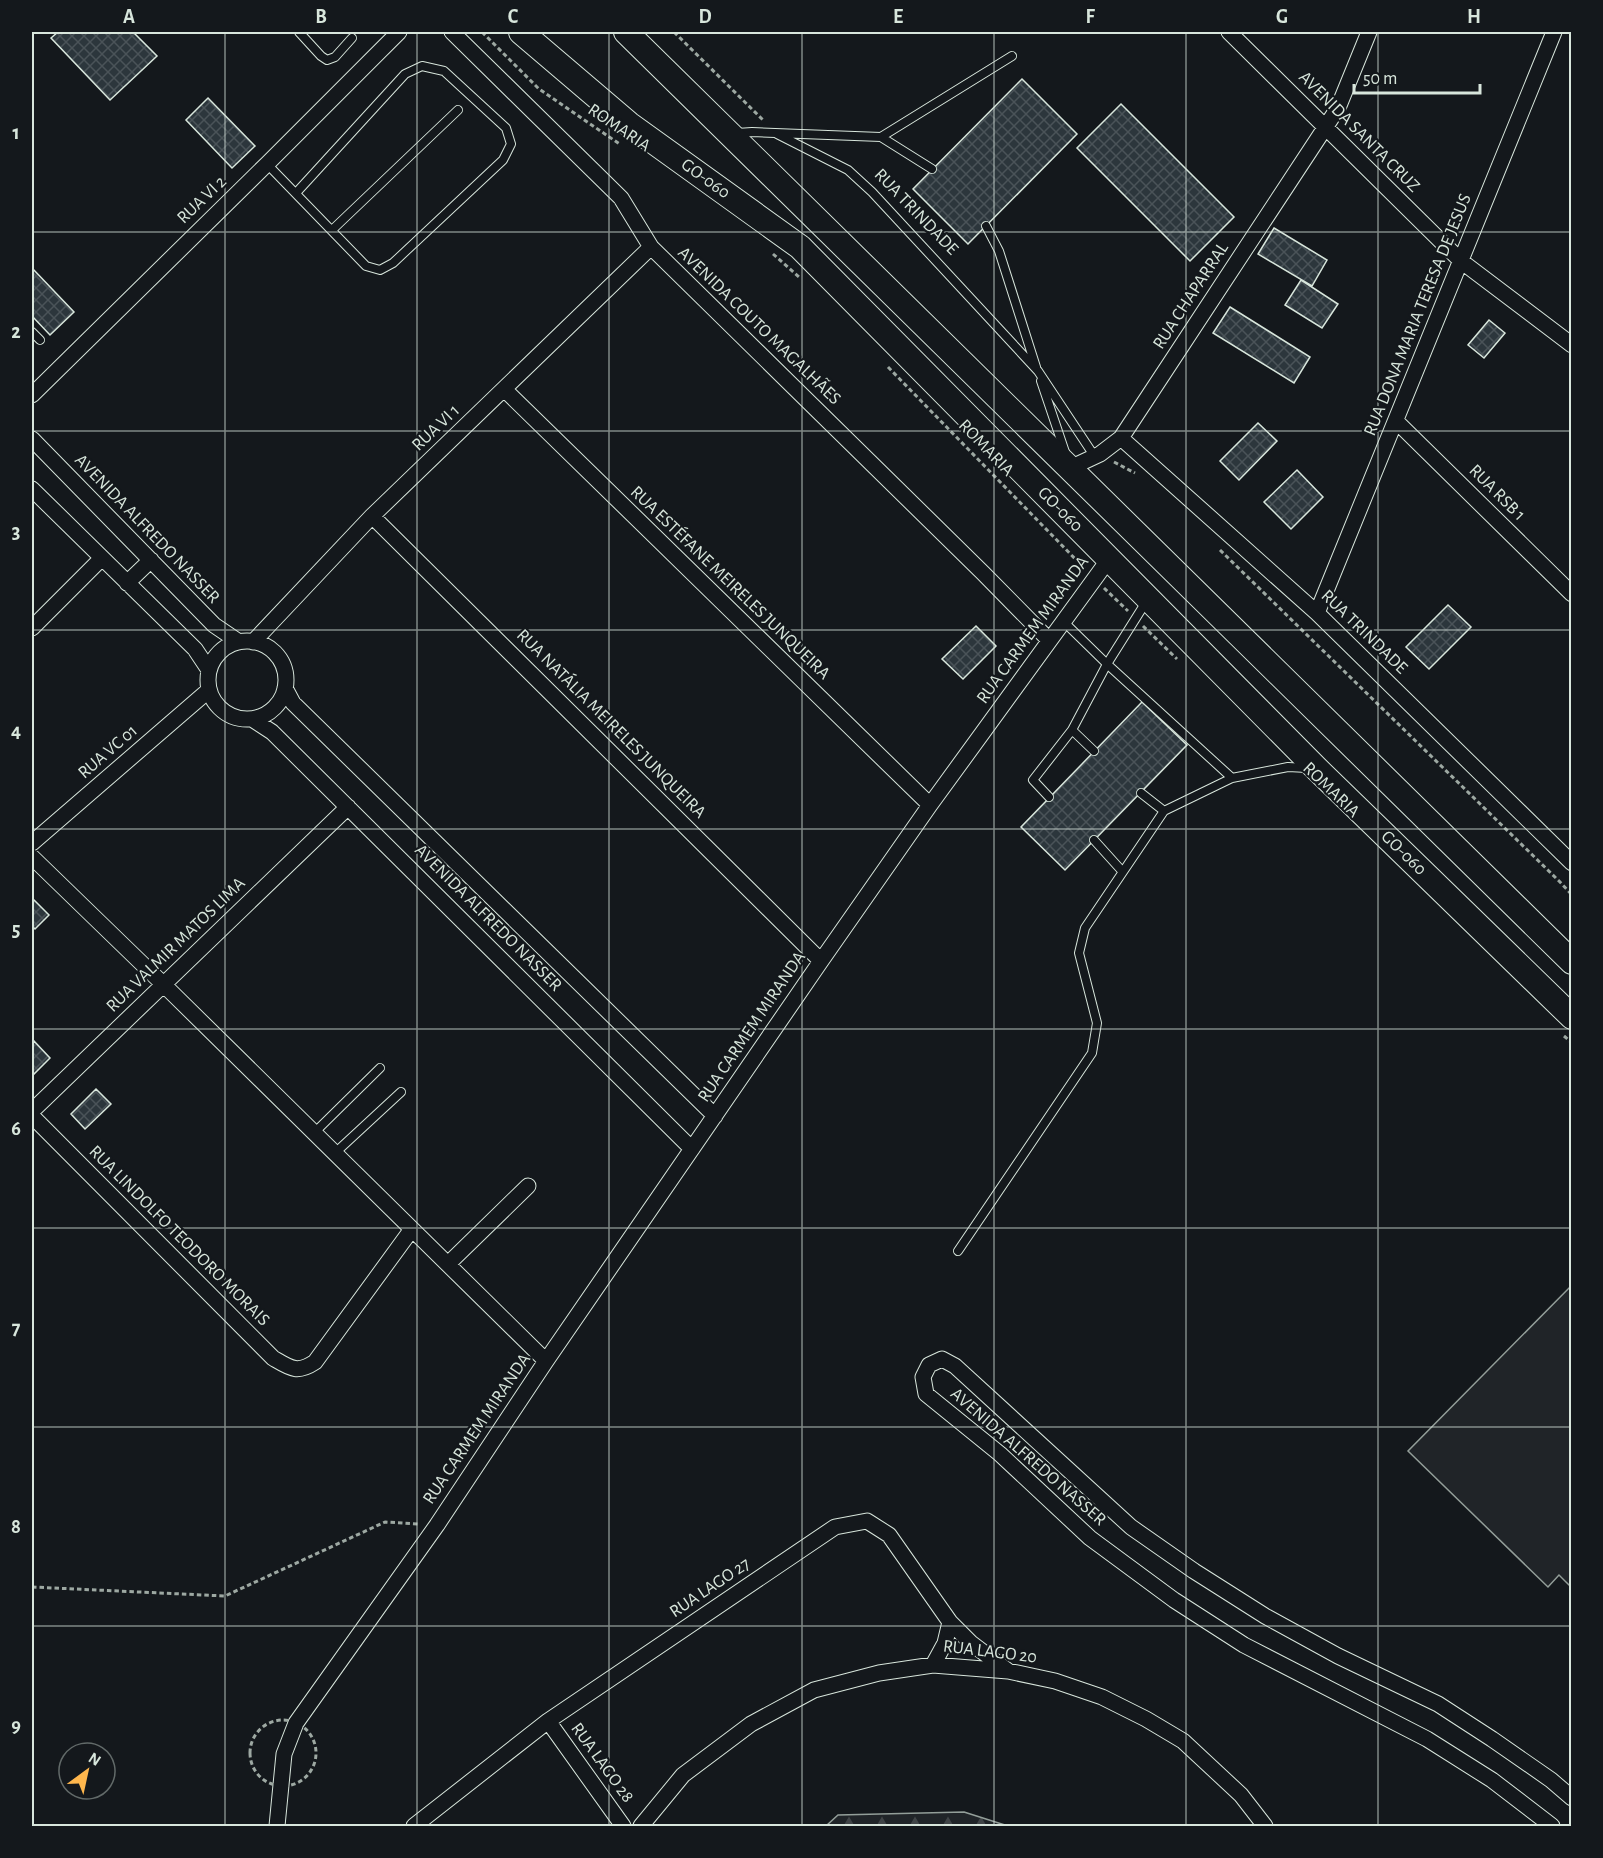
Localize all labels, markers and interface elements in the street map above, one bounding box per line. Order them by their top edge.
text: A [123,7,135,27]
text: B [315,7,327,27]
text: C [508,7,519,27]
text: D [698,7,712,27]
text: E [893,7,903,27]
text: F [1085,7,1095,27]
text: G [1276,7,1288,27]
text: H [1467,7,1481,27]
scale bar [1354,57,1480,95]
street label: AVENIDA SANTA CRUZ [1295,68,1423,196]
text: 50 m [1363,70,1397,88]
street label: ROMARIA [585,101,654,156]
text: 1 [12,123,20,143]
street label: GO-060 [678,156,733,202]
street label: RUA TRINDADE [871,165,962,259]
street label: RUA VI 2 [174,173,230,227]
street label: RUA DONA MARIA TERESA DE JESUS [1361,191,1475,439]
street label: RUA CHAPARRAL [1150,239,1232,352]
street label: AVENIDA COUTO MAGALHÃES [674,242,846,408]
text: 2 [11,322,21,342]
street label: RUA VI 1 [409,401,463,455]
street label: ROMARIA [955,416,1018,480]
street label: AVENIDA ALFREDO NASSER [71,451,223,607]
street label: RUA RSB 1 [1465,461,1529,525]
street label: RUA ESTÉFANE MEIRELES JUNQUEIRA [627,481,836,684]
street label: GO-060 [1034,484,1086,535]
text: 3 [12,522,20,542]
street label: RUA CARMEM MIRANDA [974,553,1093,707]
street label: RUA TRINDADE [1317,587,1411,678]
street label: RUA NATÁLIA MEIRELES JUNQUEIRA [513,624,712,822]
text: 4 [11,721,21,741]
street label: RUA VC 01 [75,722,141,782]
street label: ROMARIA [1299,759,1363,822]
street label: GO-060 [1378,827,1430,879]
street label: AVENIDA ALFREDO NASSER [411,841,565,995]
street label: RUA VALMIR MATOS LIMA [103,874,249,1016]
text: 5 [12,920,20,940]
street label: RUA CARMEM MIRANDA [695,948,809,1106]
text: 6 [11,1119,21,1139]
street label: RUA LINDOLFO TEODORO MORAIS [85,1142,273,1330]
text: 7 [12,1318,21,1338]
street label: RUA CARMEM MIRANDA [420,1350,534,1508]
street label: AVENIDA ALFREDO NASSER [947,1385,1109,1529]
text: 8 [11,1517,21,1537]
street label: RUA LAGO 27 [667,1555,753,1621]
street label: RUA LAGO 20 [942,1637,1038,1667]
text: 9 [11,1716,21,1736]
street label: RUA LAGO 28 [567,1720,637,1806]
north arrow [57,1741,117,1801]
text: N [86,1750,104,1769]

